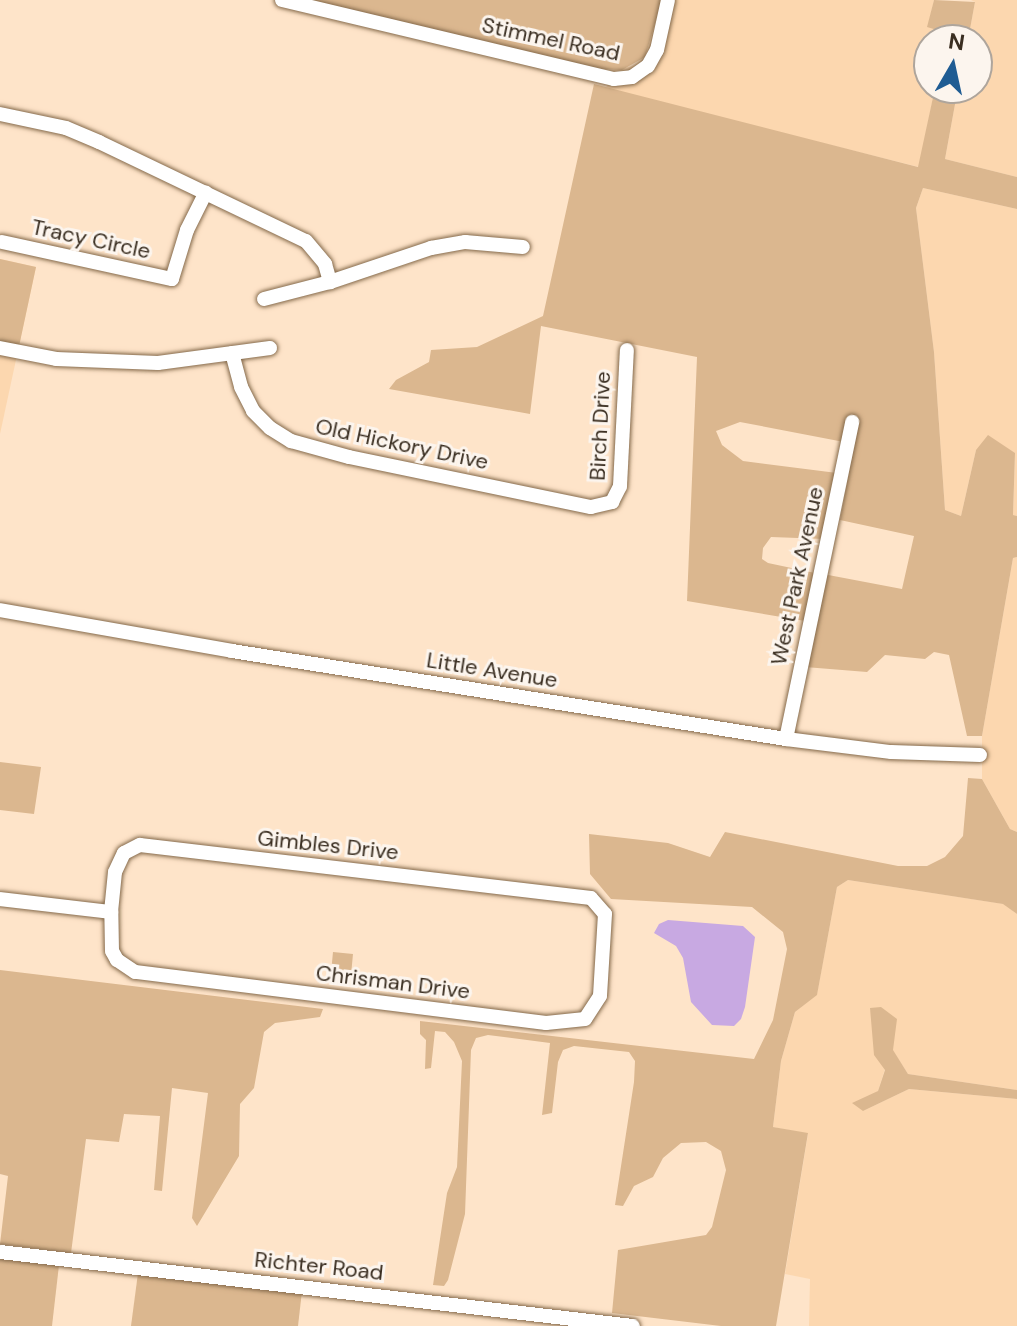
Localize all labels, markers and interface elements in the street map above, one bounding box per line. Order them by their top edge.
street label: Stimmel Road [480,11,622,67]
north arrow [913,24,993,104]
text: N [946,26,967,57]
street label: Tracy Circle [29,214,153,264]
street label: Birch Drive [584,371,616,481]
street label: Old Hickory Drive [313,413,491,475]
street label: West Park Avenue [765,484,829,668]
street label: Little Avenue [425,647,559,693]
street label: Gimbles Drive [256,824,400,866]
street label: Chrisman Drive [314,959,472,1005]
street label: Richter Road [253,1246,385,1286]

